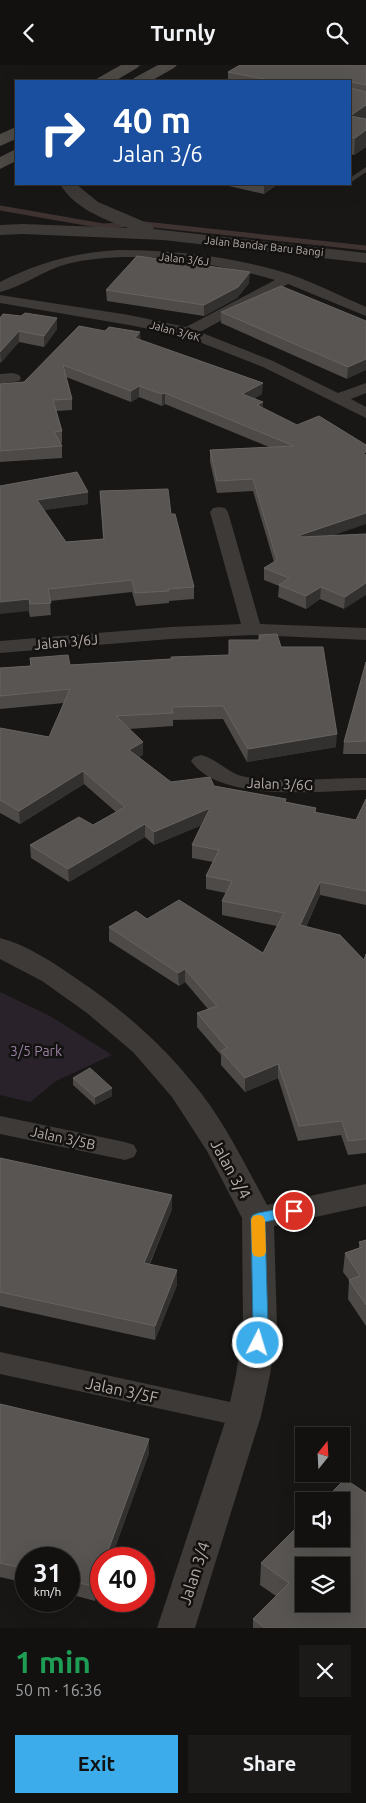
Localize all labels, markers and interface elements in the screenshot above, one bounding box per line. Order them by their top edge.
icon: back [15,19,43,47]
icon: search [323,19,351,47]
text: Turnly [151,20,215,45]
icon: right [30,100,95,165]
text: 40 m [113,100,191,140]
text: Jalan 3/6 [113,141,203,166]
street label: Jalan Bandar Baru Bangi [204,234,324,258]
street label: Jalan 3/6J [158,250,210,268]
street label: Jalan 3/6K [149,319,202,344]
street label: Jalan 3/6J [33,631,99,653]
street label: Jalan 3/6G [247,775,313,793]
park label: 3/5 Park [10,1043,62,1059]
street label: Jalan 3/5B [29,1123,97,1153]
street label: Jalan 3/4 [207,1136,255,1202]
pin [273,1190,315,1232]
icon: arrive [280,1197,308,1225]
position arrow [231,1316,283,1368]
street label: Jalan 3/5F [84,1374,160,1406]
north arrow [295,1427,350,1483]
map controls [295,1427,350,1612]
button: sound [295,1492,350,1547]
street label: Jalan 3/4 [175,1539,213,1607]
speed limit sign: 40 [90,1547,155,1612]
button: layers [295,1557,350,1612]
text: 31 [33,1559,62,1587]
text: km/h [34,1585,61,1598]
text: 1 min [15,1645,91,1679]
button: close [299,1645,351,1697]
text: 50 m · 16:36 [15,1681,102,1699]
button: Exit [15,1735,178,1793]
button: Share [188,1735,351,1793]

